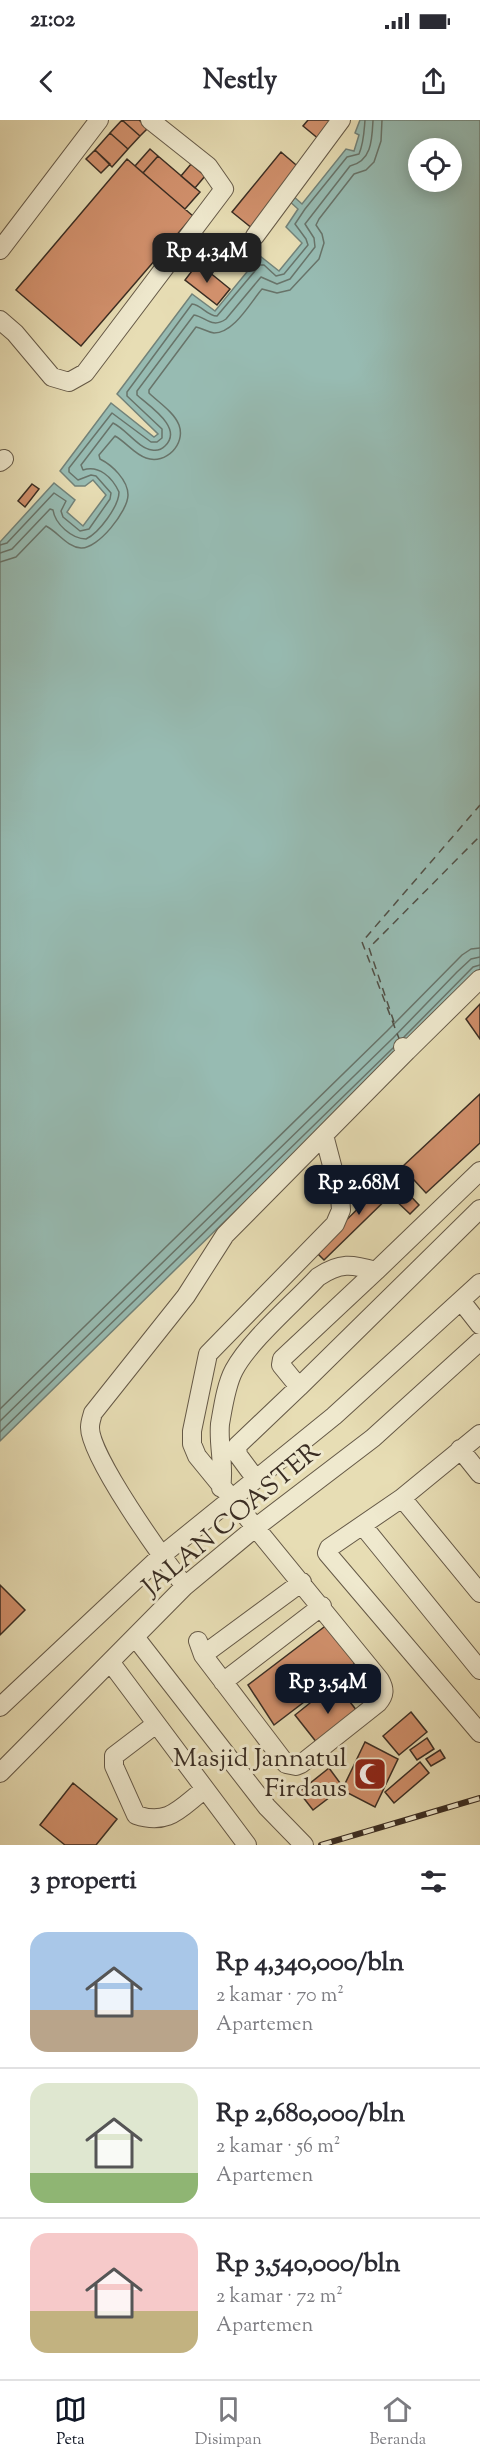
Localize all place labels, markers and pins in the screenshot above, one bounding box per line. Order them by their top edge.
pin: Rp 4.34M [145,233,269,284]
pin: Rp 2.68M [297,1165,421,1216]
pin: Rp 3.54M [266,1664,390,1715]
place label: Masjid Jannatul Firdaus [173,1741,347,1808]
mosque icon: Masjid Jannatul Firdaus [352,1756,388,1792]

